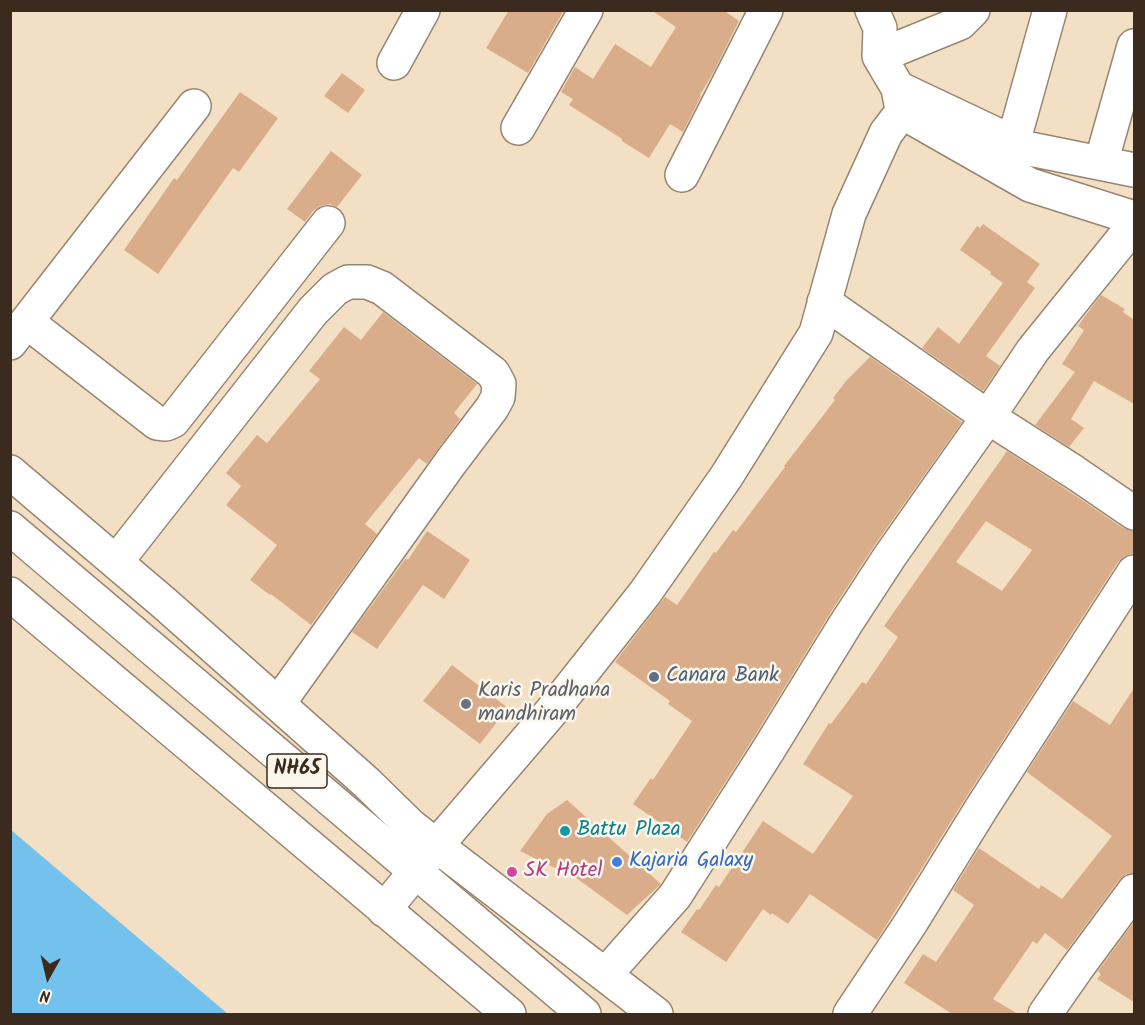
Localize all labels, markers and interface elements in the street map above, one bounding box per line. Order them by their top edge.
place label: Canara Bank [666,664,779,690]
marker: Canara Bank [647,670,661,684]
place label: Karis Pradhana mandhiram [478,679,610,729]
marker: Karis Pradhana mandhiram [459,697,473,711]
road number: NH65 [267,754,327,788]
place label: Battu Plaza [577,818,680,844]
marker: Battu Plaza [558,824,572,838]
place label: Kajaria Galaxy [629,849,753,875]
marker: Kajaria Galaxy [610,855,624,869]
place label: SK Hotel [524,859,602,885]
marker: SK Hotel [505,865,519,879]
north arrow [18,947,78,1007]
text: N [39,982,52,1008]

